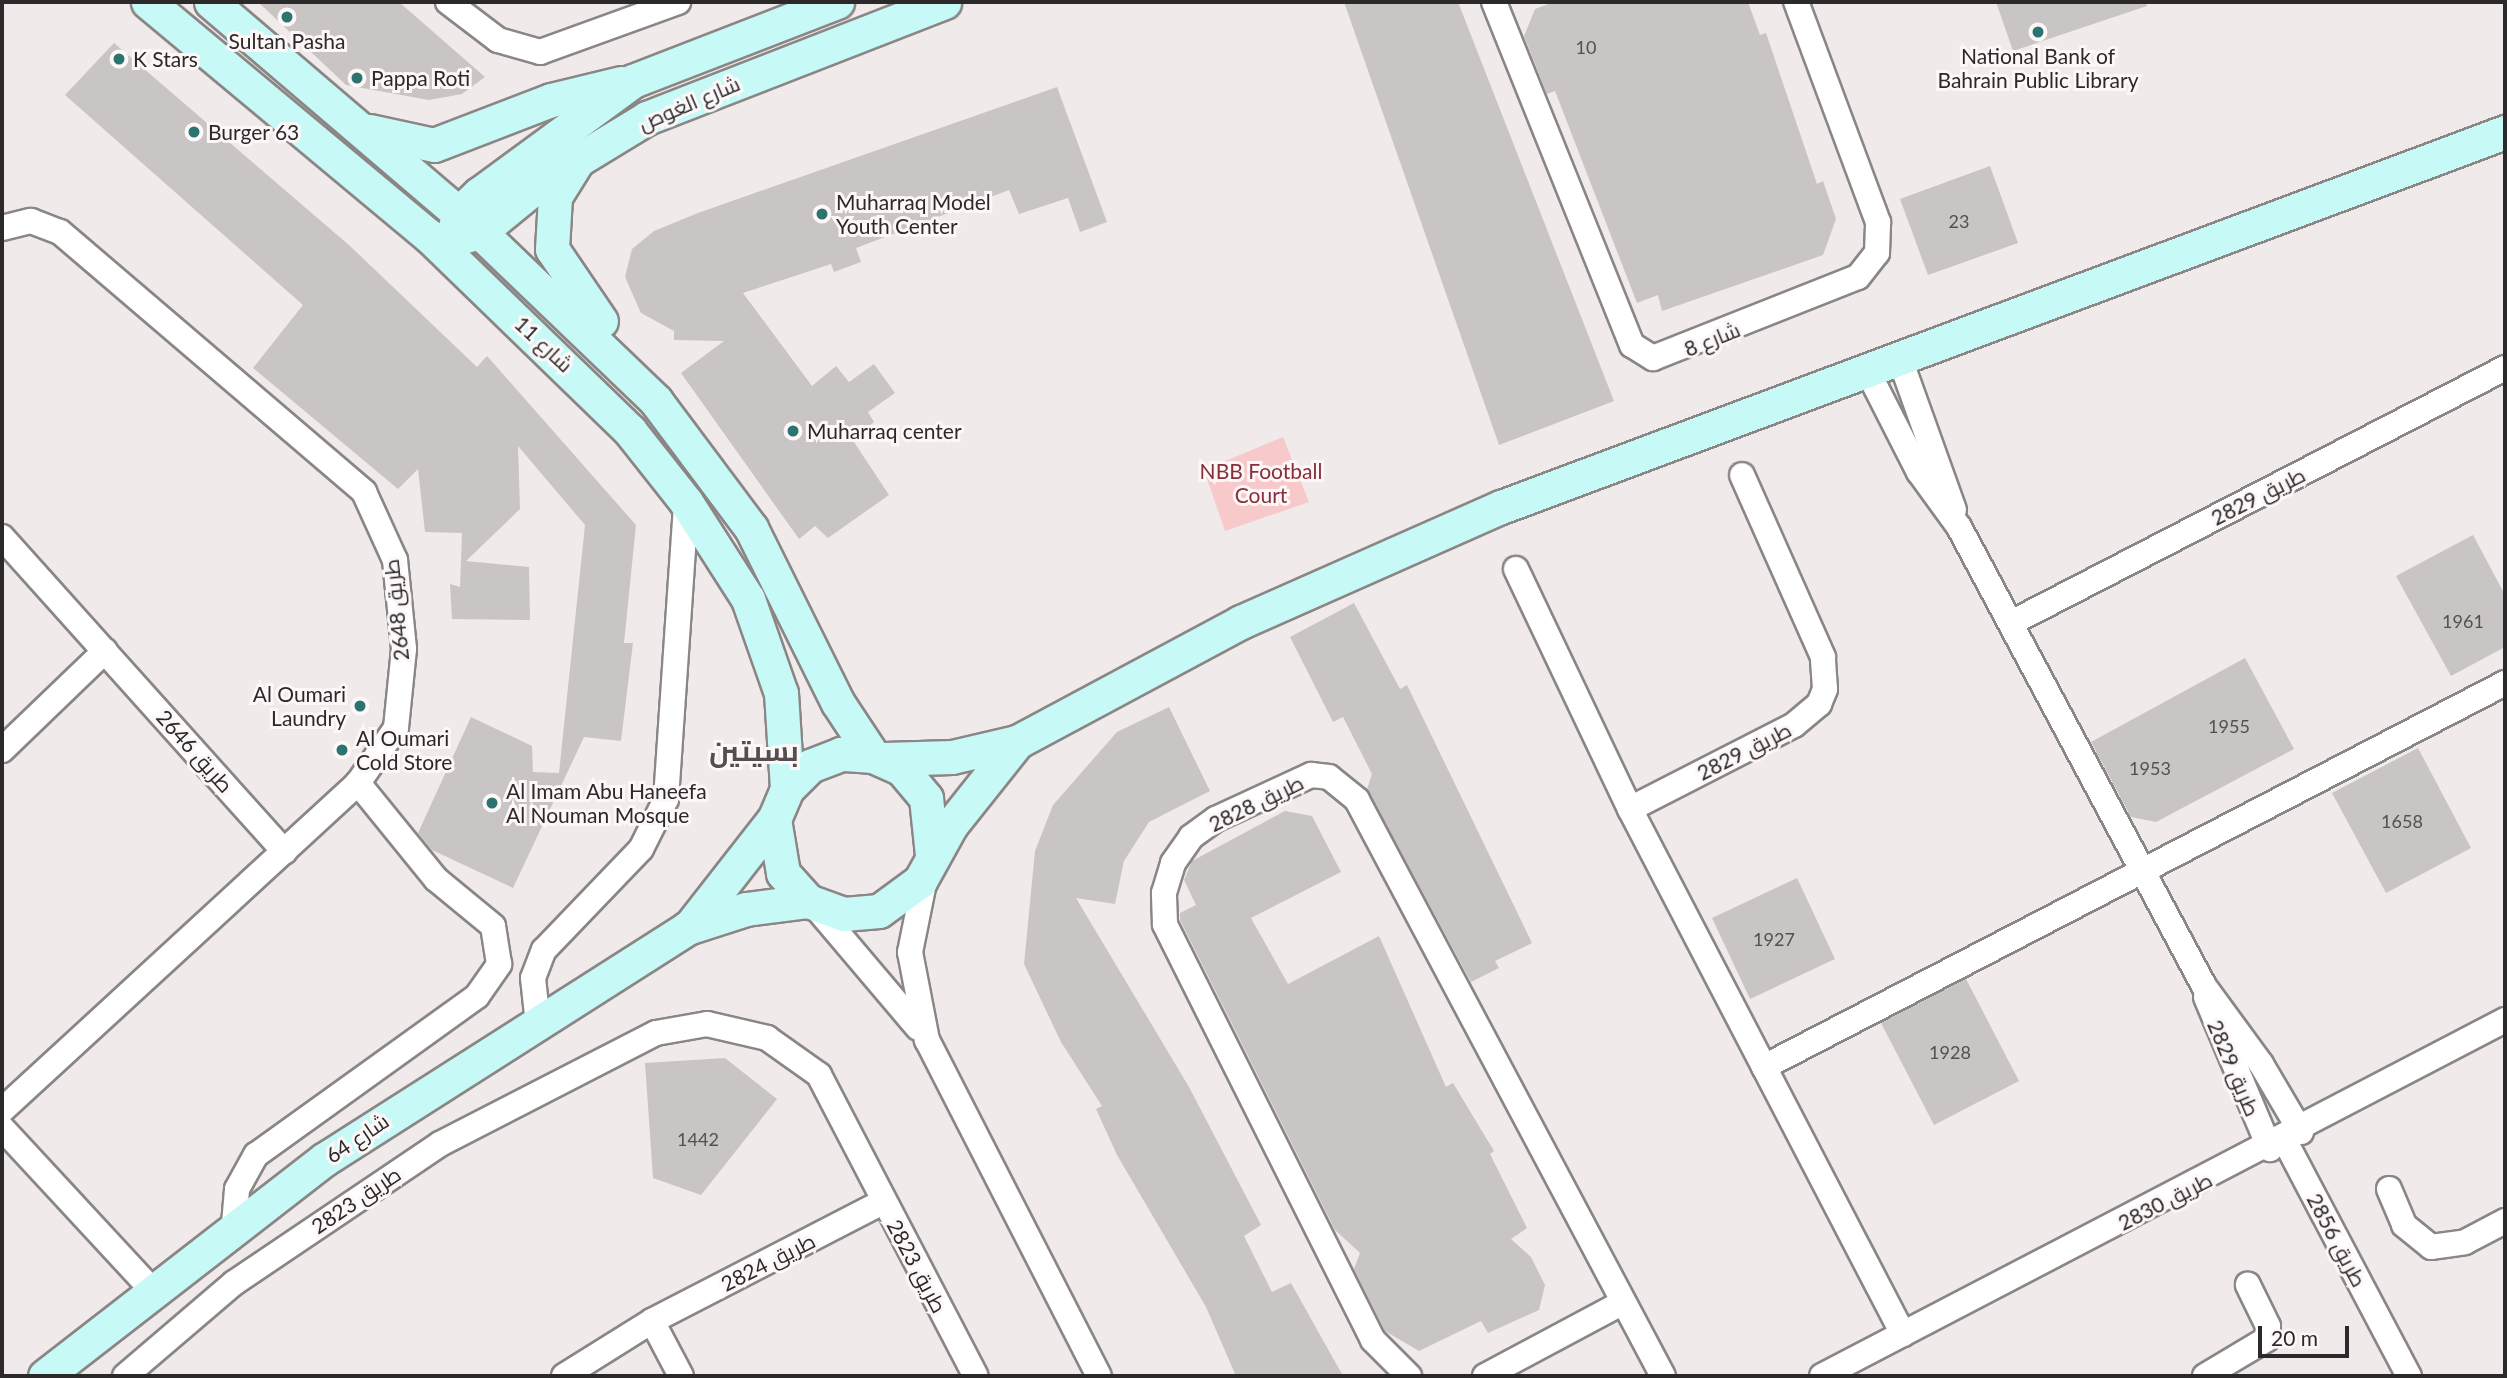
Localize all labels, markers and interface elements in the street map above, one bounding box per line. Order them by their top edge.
marker: Sultan Pasha [279,9,295,25]
marker: National Bank of Bahrain Public Library [2030,24,2046,40]
place label: Sultan Pasha [229,28,345,54]
house number: 10 [1576,36,1596,58]
place label: National Bank of Bahrain Public Library [1938,43,2138,93]
place label: K Stars [133,46,198,72]
marker: K Stars [111,51,127,67]
place label: Pappa Roti [371,65,470,91]
marker: Pappa Roti [349,70,365,86]
street label: شارع الغوص [634,70,744,136]
place label: Burger 63 [208,119,300,145]
marker: Burger 63 [186,124,202,140]
place label: Muharraq Model Youth Center [836,189,991,239]
marker: Muharraq Model Youth Center [814,206,830,222]
house number: 23 [1949,210,1969,232]
street label: شارع 11 [510,311,578,377]
street label: شارع 8 [1680,316,1744,362]
place label: Muharraq center [807,418,962,444]
marker: Muharraq center [785,423,801,439]
park label: NBB Football Court [1200,458,1322,508]
street label: طريق 2829 [2207,462,2309,530]
street label: طريق 2648 [378,558,414,662]
house number: 1961 [2442,610,2484,632]
place label: Al Oumari Laundry [253,681,346,731]
marker: Al Oumari Laundry [352,698,368,714]
street label: طريق 2646 [151,705,239,797]
house number: 1955 [2208,715,2250,737]
street label: طريق 2829 [1693,717,1795,785]
place label: Al Oumari Cold Store [356,725,452,775]
district label: بسيتين [709,733,799,767]
marker: Al Oumari Cold Store [334,742,350,758]
house number: 1953 [2129,757,2171,779]
street label: طريق 2828 [1205,769,1307,837]
place label: Al Imam Abu Haneefa Al Nouman Mosque [506,778,707,828]
marker: Al Imam Abu Haneefa Al Nouman Mosque [484,795,500,811]
house number: 1658 [2381,810,2423,832]
house number: 1927 [1753,928,1795,950]
street label: طريق 2829 [2202,1016,2266,1120]
house number: 1928 [1929,1041,1971,1063]
street label: شارع 64 [321,1108,393,1168]
house number: 1442 [677,1128,719,1150]
street label: طريق 2823 [307,1161,405,1239]
street label: طريق 2830 [2114,1167,2216,1235]
street label: طريق 2856 [2302,1189,2372,1291]
street label: طريق 2823 [882,1215,952,1317]
street label: طريق 2824 [717,1228,819,1296]
scale bar [2262,1312,2353,1356]
text: 20 m [2271,1325,2318,1350]

